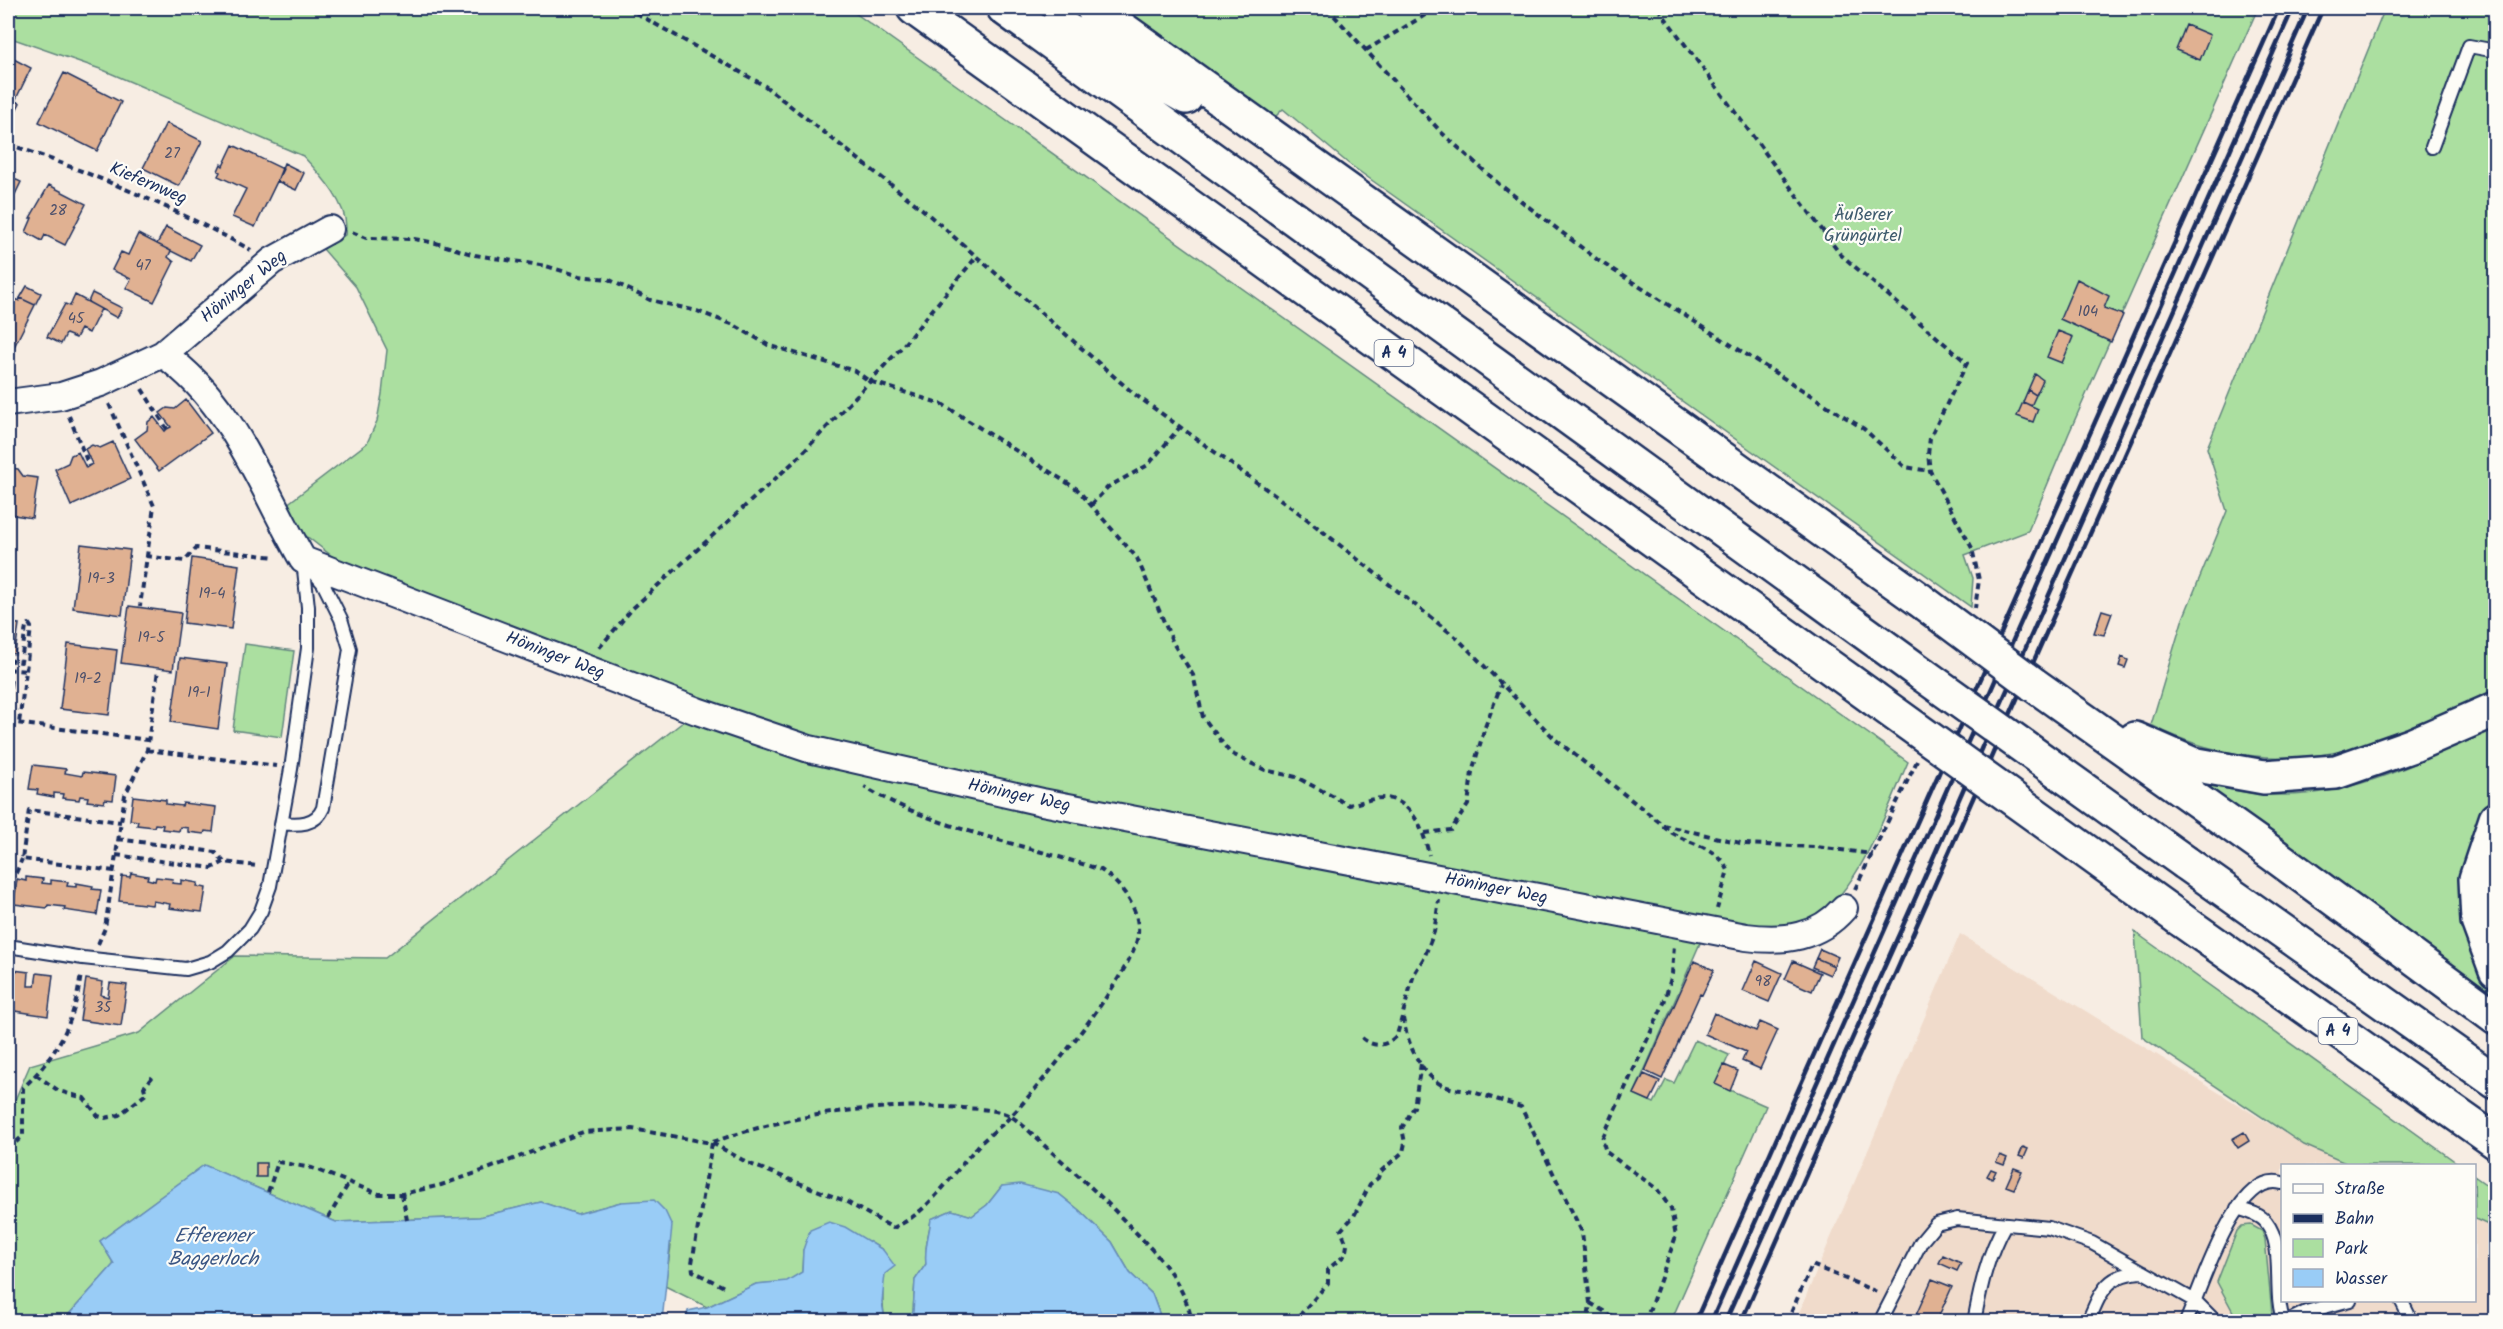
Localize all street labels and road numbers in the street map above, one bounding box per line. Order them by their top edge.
street label: Kiefernweg [104,155,192,213]
street label: Höninger Weg [194,243,294,331]
road number: A 4 [1374,340,1414,366]
street label: Höninger Weg [501,624,609,688]
street label: Höninger Weg [965,771,1073,821]
street label: Höninger Weg [1442,865,1550,913]
road number: A 4 [2318,1018,2358,1044]

